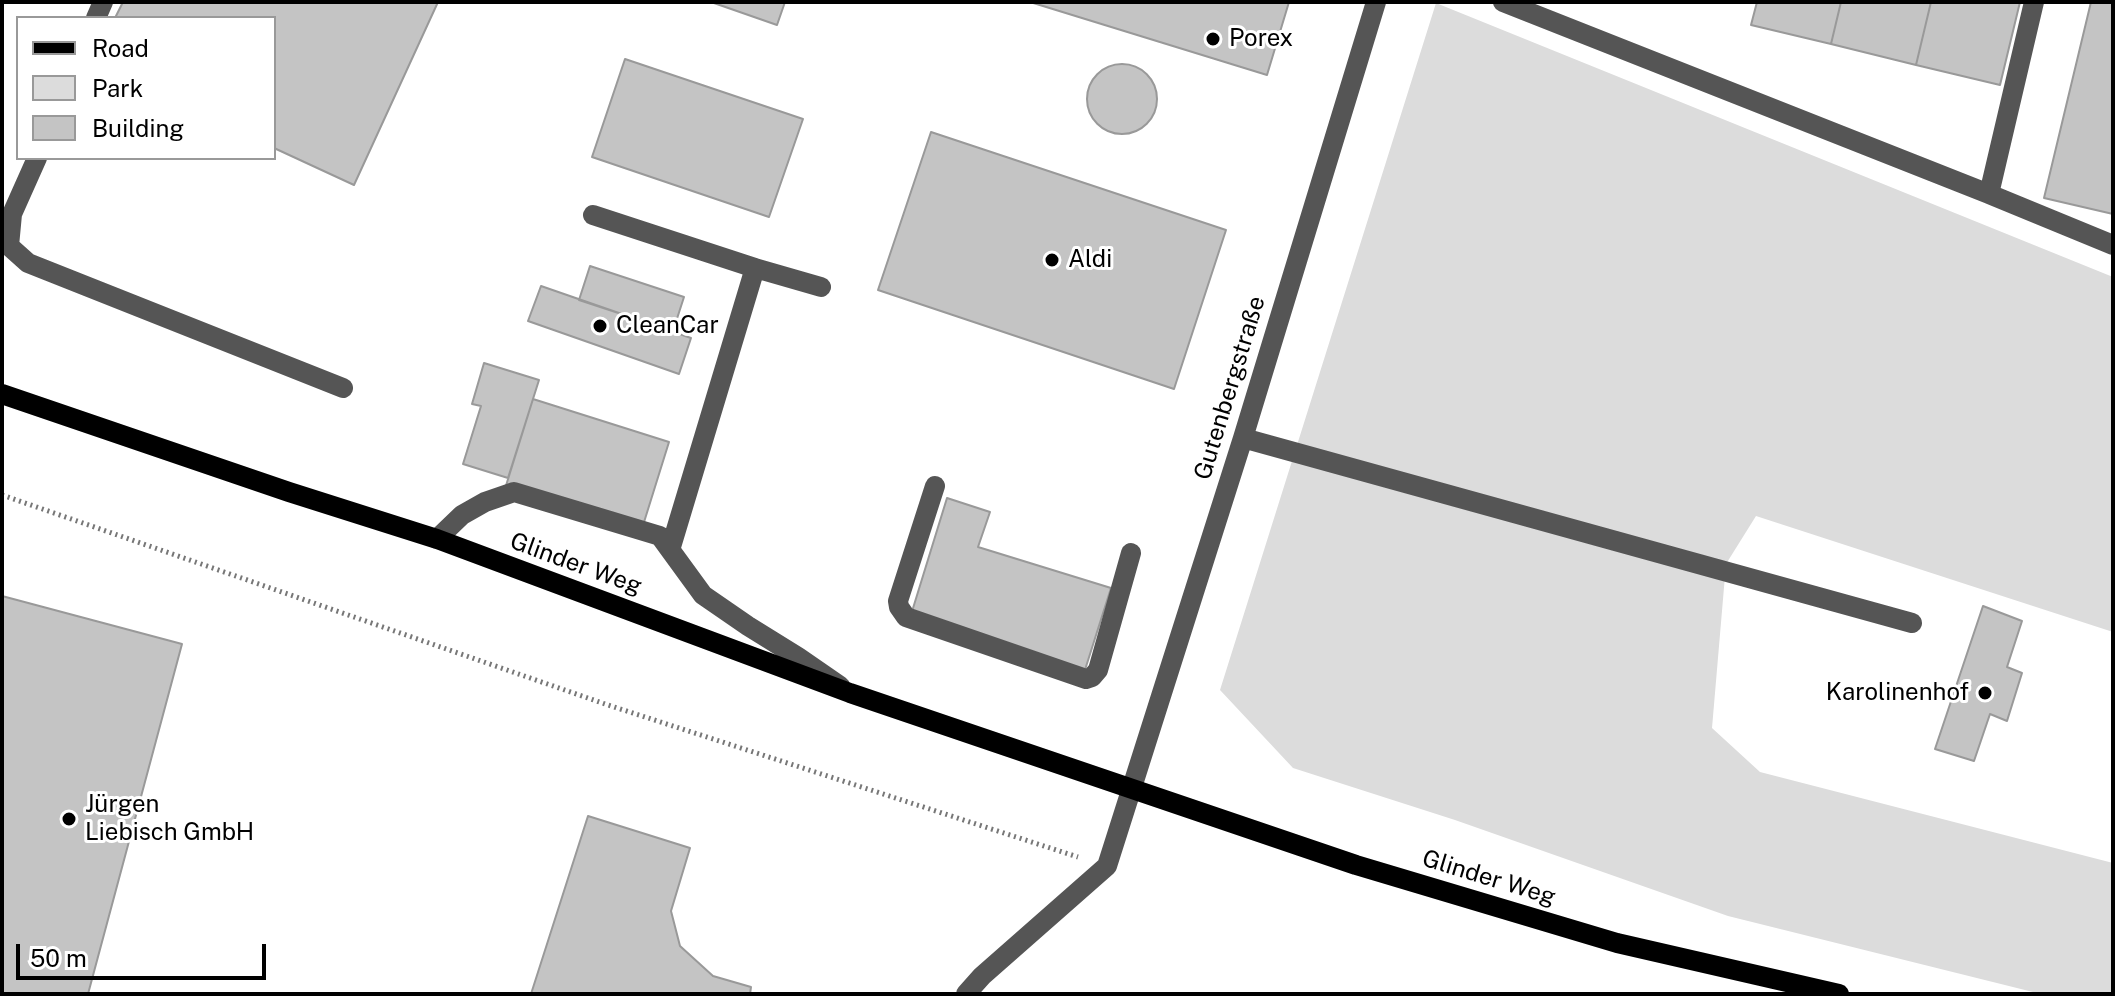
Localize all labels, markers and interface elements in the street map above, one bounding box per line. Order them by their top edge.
legend [16,16,276,160]
place label: Porex [1229,25,1293,53]
marker: Porex [1204,30,1222,48]
text: Road [92,34,149,62]
text: Park [92,74,143,102]
text: Building [92,114,184,142]
place label: Aldi [1068,246,1112,274]
marker: Aldi [1043,251,1061,269]
street label: Gutenbergstraße [1188,293,1272,483]
place label: CleanCar [616,312,719,340]
marker: CleanCar [591,317,609,335]
street label: Glinder Weg [506,527,646,601]
place label: Karolinenhof [1826,679,1969,707]
marker: Karolinenhof [1976,684,1994,702]
place label: Jürgen Liebisch GmbH [85,791,254,847]
marker: Jürgen Liebisch GmbH [60,810,78,828]
street label: Glinder Weg [1419,844,1559,912]
scale bar [20,928,270,978]
text: 50 m [30,944,87,972]

